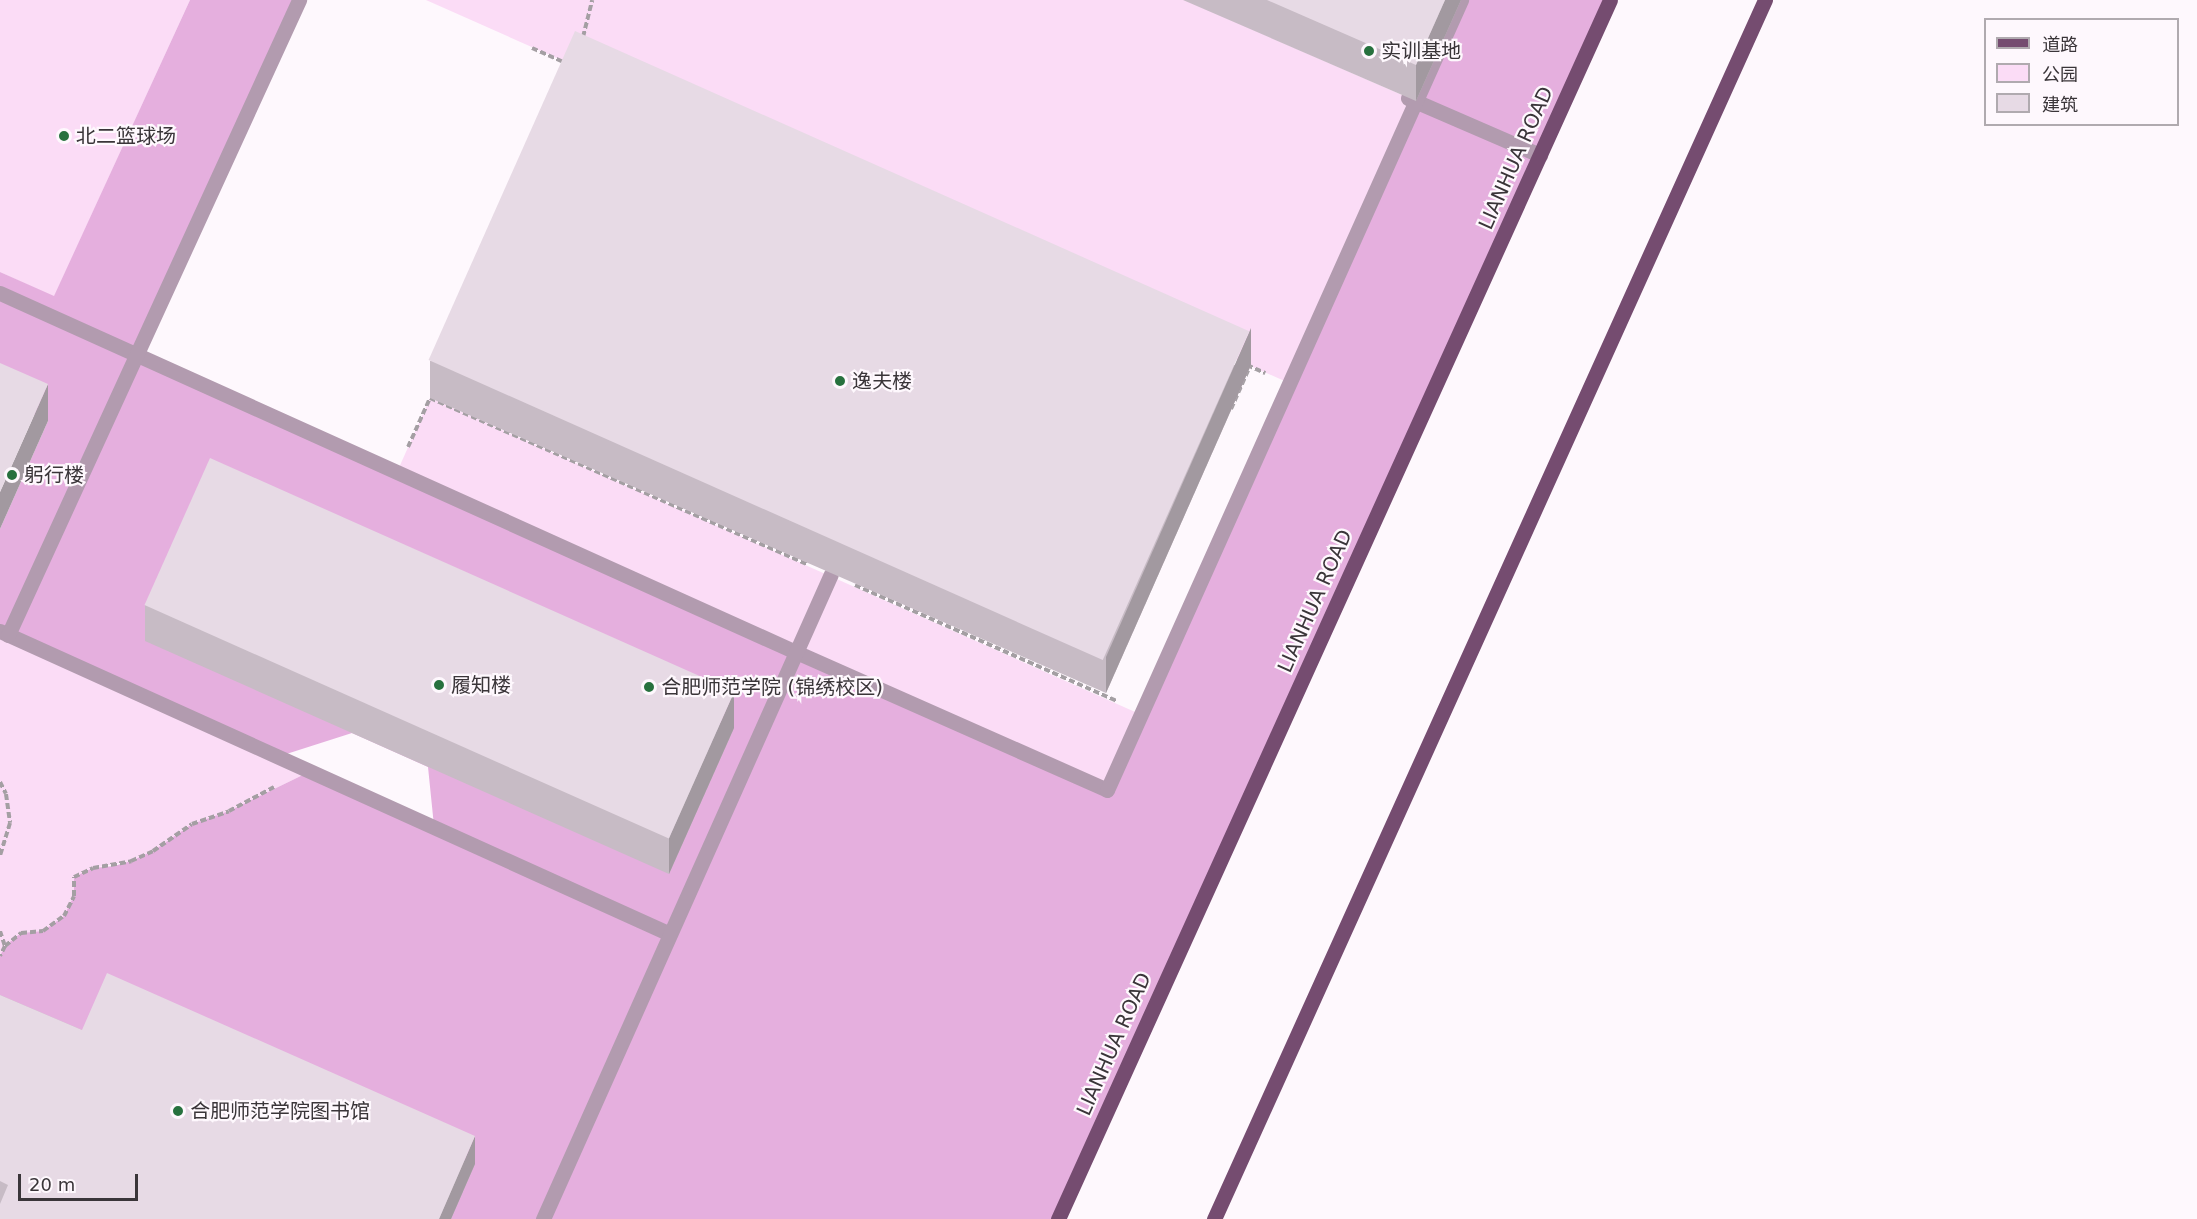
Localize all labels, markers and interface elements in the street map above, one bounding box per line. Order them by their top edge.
legend [1984,18,2179,126]
text: 道路 [2042,34,2078,55]
place label: 实训基地 [1381,39,1461,63]
marker: 实训基地 [1362,44,1376,58]
text: 公园 [2042,64,2078,85]
street label: LIANHUA ROAD [1474,83,1558,233]
text: 建筑 [2042,94,2078,115]
place label: 北二篮球场 [76,124,176,148]
marker: 北二篮球场 [57,129,71,143]
place label: 逸夫楼 [852,369,912,393]
marker: 逸夫楼 [833,374,847,388]
place label: 躬行楼 [24,463,84,487]
marker: 躬行楼 [5,468,19,482]
street label: LIANHUA ROAD [1273,526,1357,676]
place label: 履知楼 [451,673,511,697]
place label: 合肥师范学院 (锦绣校区) [661,675,883,699]
marker: 履知楼 [432,678,446,692]
marker: 合肥师范学院 (锦绣校区) [642,680,656,694]
street label: LIANHUA ROAD [1072,969,1156,1119]
place label: 合肥师范学院图书馆 [190,1099,370,1123]
marker: 合肥师范学院图书馆 [171,1104,185,1118]
scale bar [21,1162,141,1200]
text: 20 m [29,1174,75,1195]

